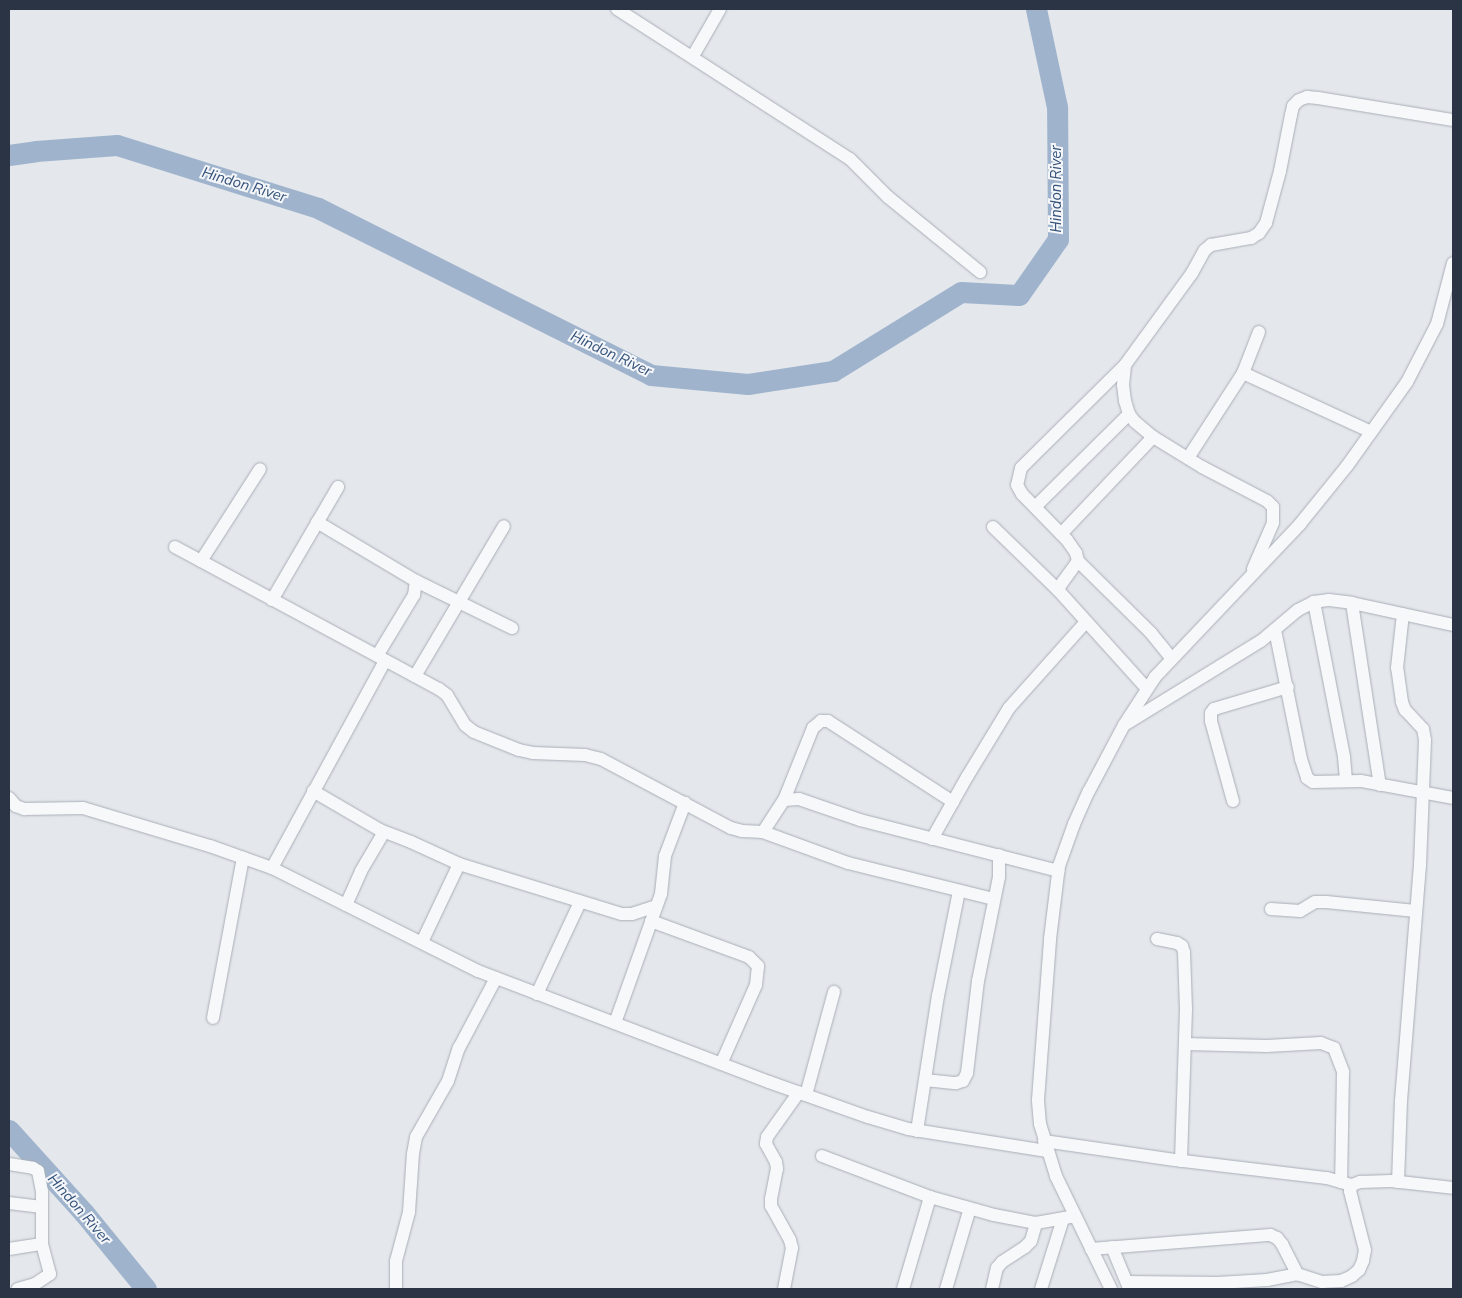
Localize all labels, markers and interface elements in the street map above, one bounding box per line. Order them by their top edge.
water label: Hindon River [1048,145,1066,233]
water label: Hindon River [200,164,288,206]
water label: Hindon River [568,327,654,381]
water label: Hindon River [44,1170,114,1248]

